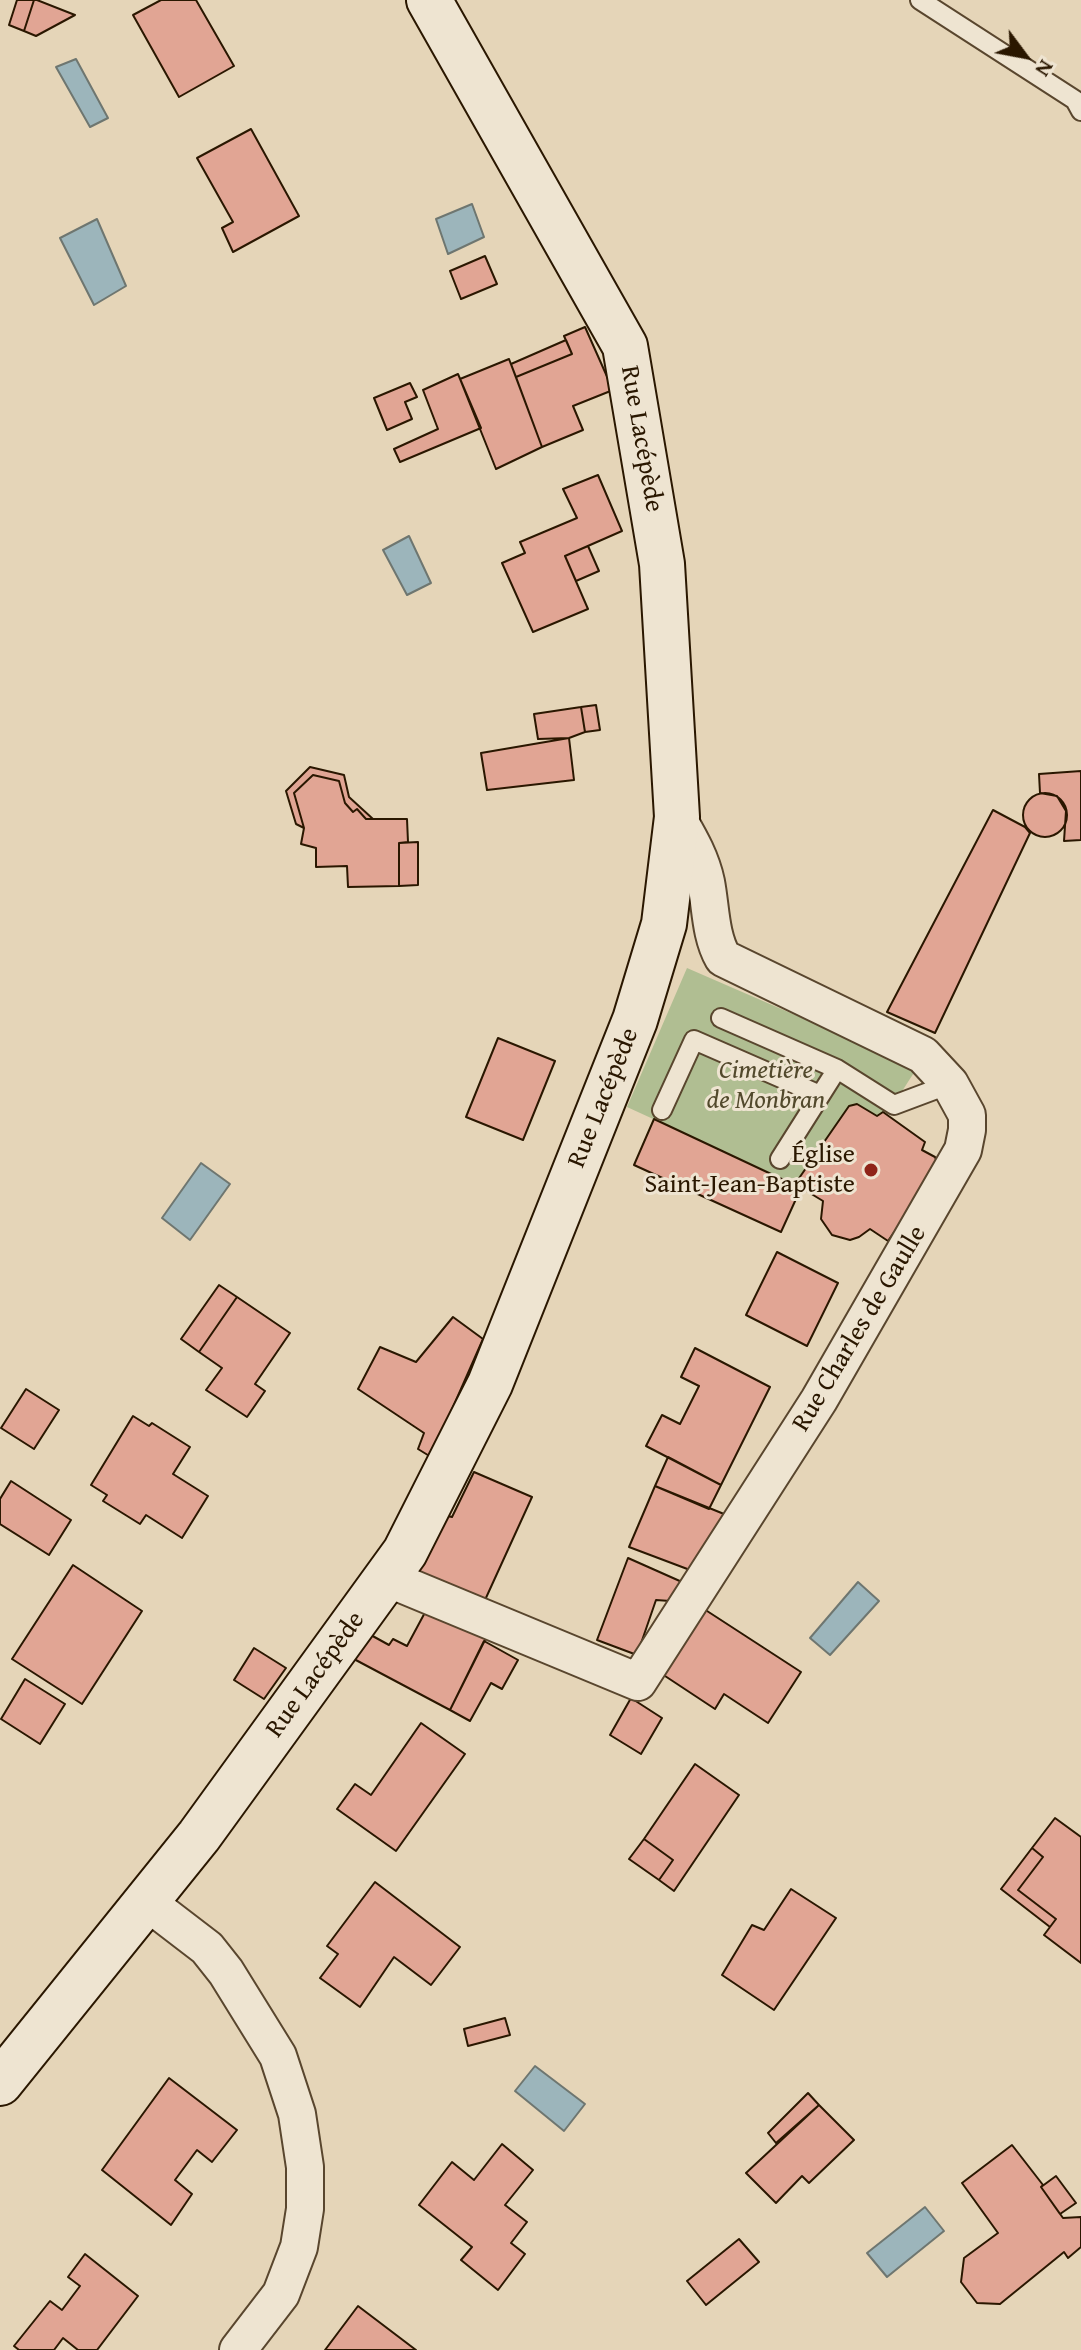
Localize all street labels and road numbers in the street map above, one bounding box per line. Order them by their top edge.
street label: Rue Lacépède [613,363,669,515]
street label: Rue Lacépède [562,1024,646,1172]
street label: Rue Charles de Gaulle [786,1220,934,1438]
street label: Rue Lacépède [260,1606,372,1744]

